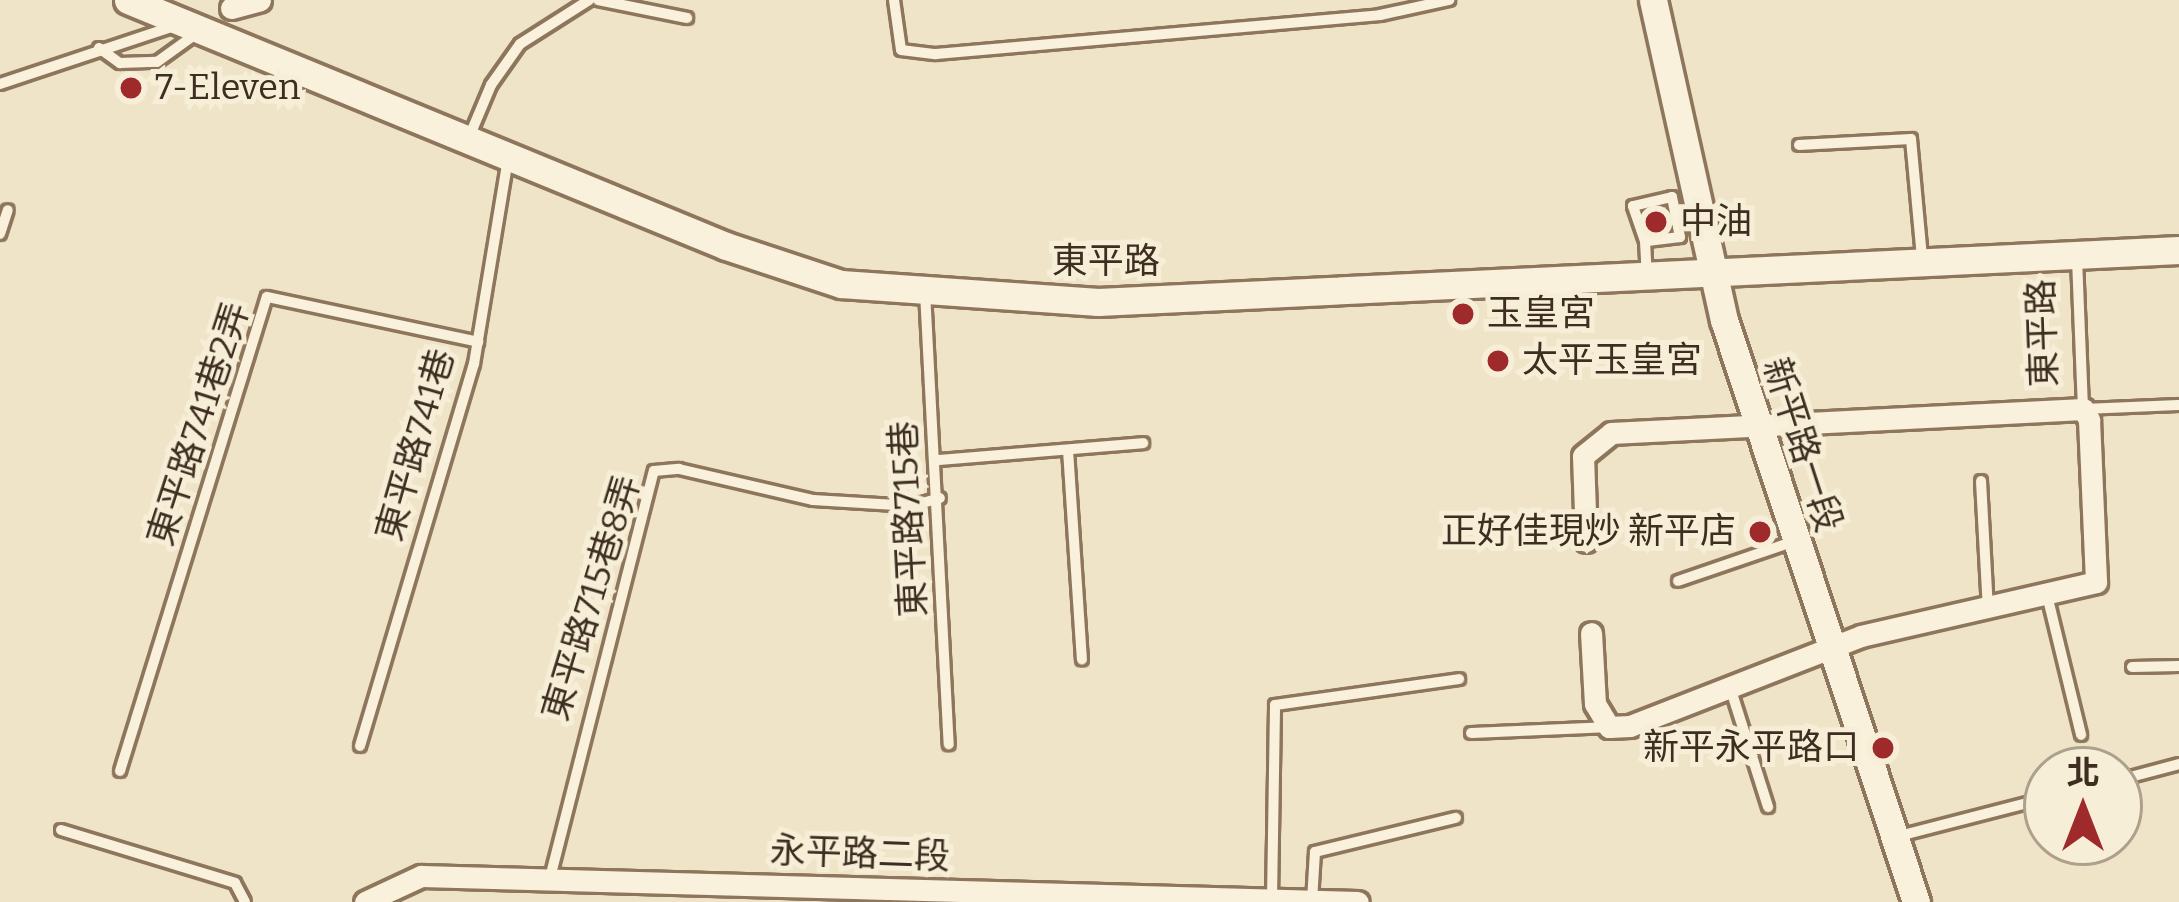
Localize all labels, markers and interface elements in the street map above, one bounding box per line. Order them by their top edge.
place label: 7-Eleven [155,66,301,110]
marker: 7-Eleven [118,75,144,101]
place label: 中油 [1680,200,1752,244]
marker: 中油 [1643,209,1669,235]
street label: 東平路 [1052,240,1160,284]
street label: 東平路 [2020,278,2066,388]
place label: 玉皇宮 [1487,292,1595,336]
street label: 東平路741巷2弄 [139,297,259,551]
marker: 玉皇宮 [1450,301,1476,327]
place label: 太平玉皇宮 [1522,339,1702,383]
street label: 東平路741巷 [368,344,464,546]
marker: 太平玉皇宮 [1485,348,1511,374]
street label: 新平路一段 [1754,353,1850,537]
street label: 東平路715巷 [882,420,936,618]
street label: 東平路715巷8弄 [534,470,650,726]
place label: 正好佳現炒 新平店 [1441,510,1736,554]
marker: 正好佳現炒 新平店 [1747,519,1773,545]
place label: 新平永平路口 [1643,726,1859,770]
marker: 新平永平路口 [1870,735,1896,761]
north arrow [2023,746,2143,866]
text: 北 [2067,753,2100,793]
street label: 永平路二段 [769,829,951,879]

